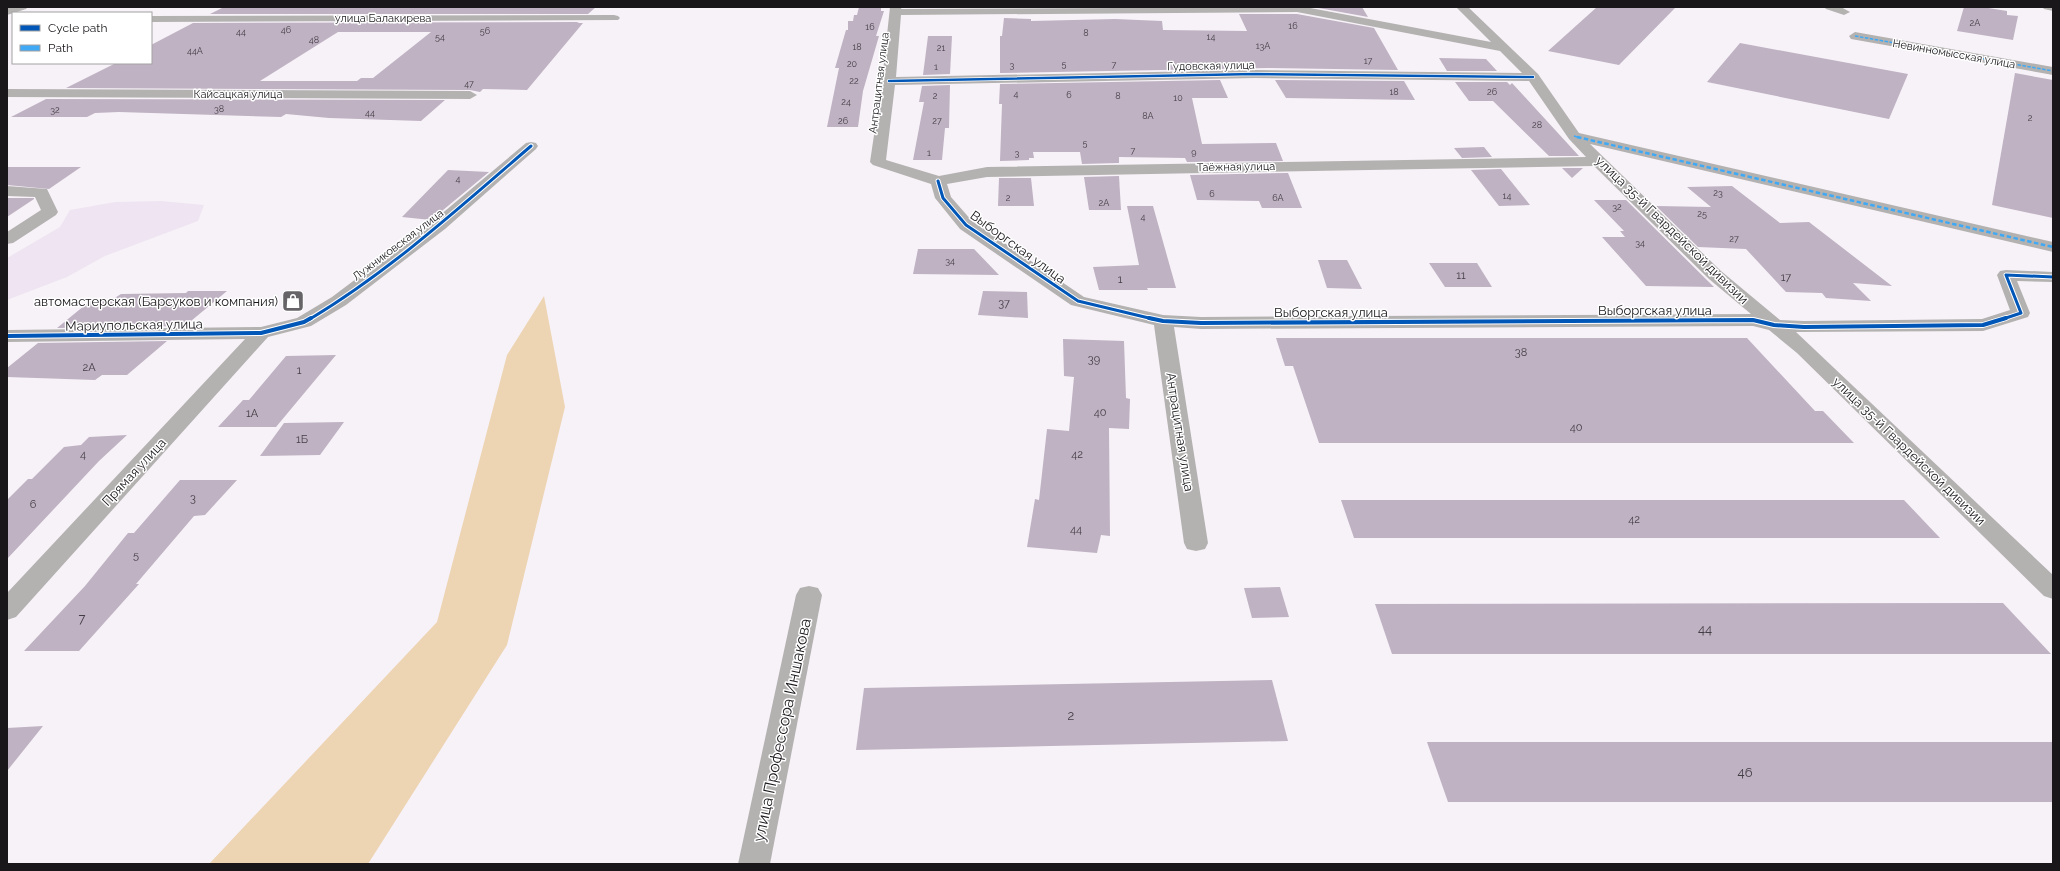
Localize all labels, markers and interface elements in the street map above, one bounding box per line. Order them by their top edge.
legend [12,12,152,64]
street label: улица Балакирева [335,12,431,25]
house number: 2А [1970,18,1980,28]
text: Cycle path [48,21,107,35]
house number: 16 [1288,21,1298,31]
house number: 16 [865,22,875,32]
house number: 46 [281,25,292,35]
house number: 56 [480,26,491,36]
house number: 44 [236,27,246,37]
house number: 8 [1083,28,1089,38]
house number: 54 [435,32,445,42]
street label: Антрацитная улица [866,32,892,134]
house number: 14 [1207,32,1215,42]
house number: 48 [309,35,319,45]
street label: Невинномысская улица [1892,37,2016,71]
text: Path [48,41,73,55]
house number: 13А [1256,41,1270,51]
house number: 18 [852,42,862,52]
house number: 21 [937,43,945,53]
house number: 44А [187,46,203,56]
house number: 17 [1364,56,1372,66]
house number: 20 [847,59,858,69]
house number: 5 [1062,59,1067,69]
street label: Гудовская улица [1167,59,1255,73]
house number: 3 [1010,60,1015,70]
house number: 7 [1112,60,1117,70]
house number: 1 [934,62,938,72]
house number: 22 [849,76,859,86]
house number: 47 [464,79,474,89]
house number: 18 [1389,87,1399,97]
house number: 26 [1487,87,1498,97]
street label: Кайсацкая улица [194,88,282,101]
house number: 4 [1014,89,1019,99]
house number: 6 [1066,90,1072,100]
house number: 2 [933,91,938,101]
house number: 8 [1115,91,1121,101]
house number: 10 [1173,93,1183,103]
house number: 24 [841,97,851,107]
house number: 38 [214,104,224,114]
house number: 32 [50,105,60,115]
house number: 44 [365,108,375,118]
house number: 8А [1142,111,1154,121]
house number: 2 [2028,113,2033,123]
house number: 26 [838,116,849,126]
house number: 27 [932,116,942,126]
house number: 28 [1532,120,1542,130]
house number: 5 [1083,138,1088,148]
house number: 7 [1131,146,1136,156]
house number: 9 [1191,147,1197,157]
house number: 1 [927,148,931,158]
house number: 3 [1015,148,1020,158]
street label: улица 35-й Гвардейской дивизии [1593,153,1751,307]
street label: Таёжная улица [1197,160,1275,174]
house number: 4 [456,174,461,184]
house number: 23 [1713,188,1723,198]
house number: 6 [1209,189,1215,199]
house number: 14 [1503,191,1511,201]
house number: 2 [1006,193,1011,203]
house number: 6А [1272,193,1284,203]
house number: 2А [1099,198,1109,208]
house number: 32 [1612,202,1622,212]
street label: Лужниковская улица [350,207,446,283]
street label: Выборгская улица [968,207,1068,287]
house number: 25 [1697,209,1707,219]
house number: 4 [1141,212,1146,222]
house number: 27 [1729,234,1739,244]
house number: 34 [1635,238,1645,248]
house number: 34 [945,256,955,266]
house number: 11 [1456,269,1466,282]
house number: 17 [1781,271,1791,284]
house number: 1 [1118,273,1123,286]
shop icon: автомастерская (Барсуков и компания) [280,288,306,314]
place label: автомастерская (Барсуков и компания) [34,294,278,309]
house number: 37 [998,297,1010,310]
street label: Выборгская улица [1598,303,1712,318]
street label: Выборгская улица [1274,305,1388,320]
street label: Мариупольская улица [65,316,203,334]
house number: 38 [1515,346,1527,359]
house number: 39 [1088,353,1100,366]
house number: 2А [82,361,96,374]
house number: 1 [297,364,302,377]
street label: Антрацитная улица [1163,371,1197,493]
street label: улица 35-й Гвардейской дивизии [1830,374,1988,528]
house number: 40 [1094,406,1107,419]
house number: 1А [246,407,259,420]
house number: 40 [1570,421,1583,434]
house number: 1Б [296,433,308,446]
street label: Прямая улица [99,435,169,509]
house number: 4 [80,448,86,461]
house number: 42 [1071,448,1083,461]
house number: 3 [190,492,196,505]
house number: 6 [30,498,37,511]
house number: 42 [1628,513,1640,526]
house number: 44 [1070,523,1082,536]
house number: 5 [133,549,139,562]
house number: 7 [79,611,86,626]
street label: улица Профессора Иншакова [749,617,815,843]
house number: 44 [1698,622,1712,637]
house number: 2 [1068,708,1075,723]
house number: 46 [1738,765,1753,780]

